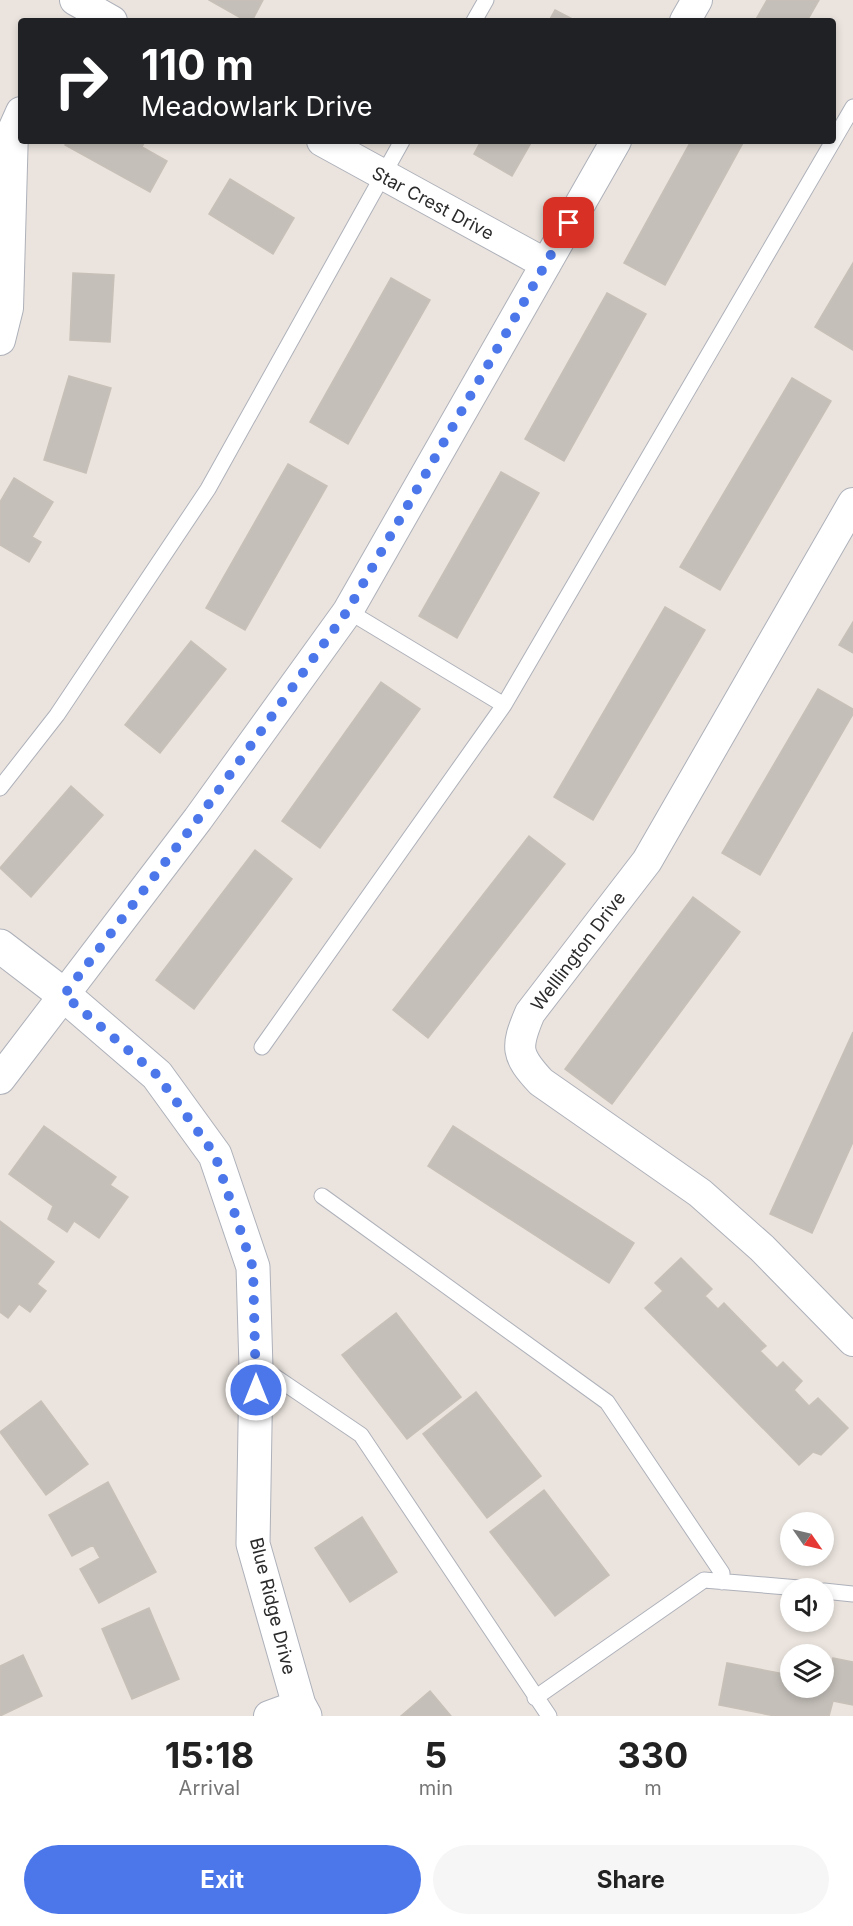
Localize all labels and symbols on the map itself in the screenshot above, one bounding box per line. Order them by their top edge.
street label: Star Crest Drive [369,162,497,244]
pin [543,197,594,248]
street label: Welllington Drive [526,887,630,1015]
position arrow [224,1358,288,1422]
north arrow [780,1512,834,1566]
street label: Blue Ridge Drive [246,1535,300,1677]

